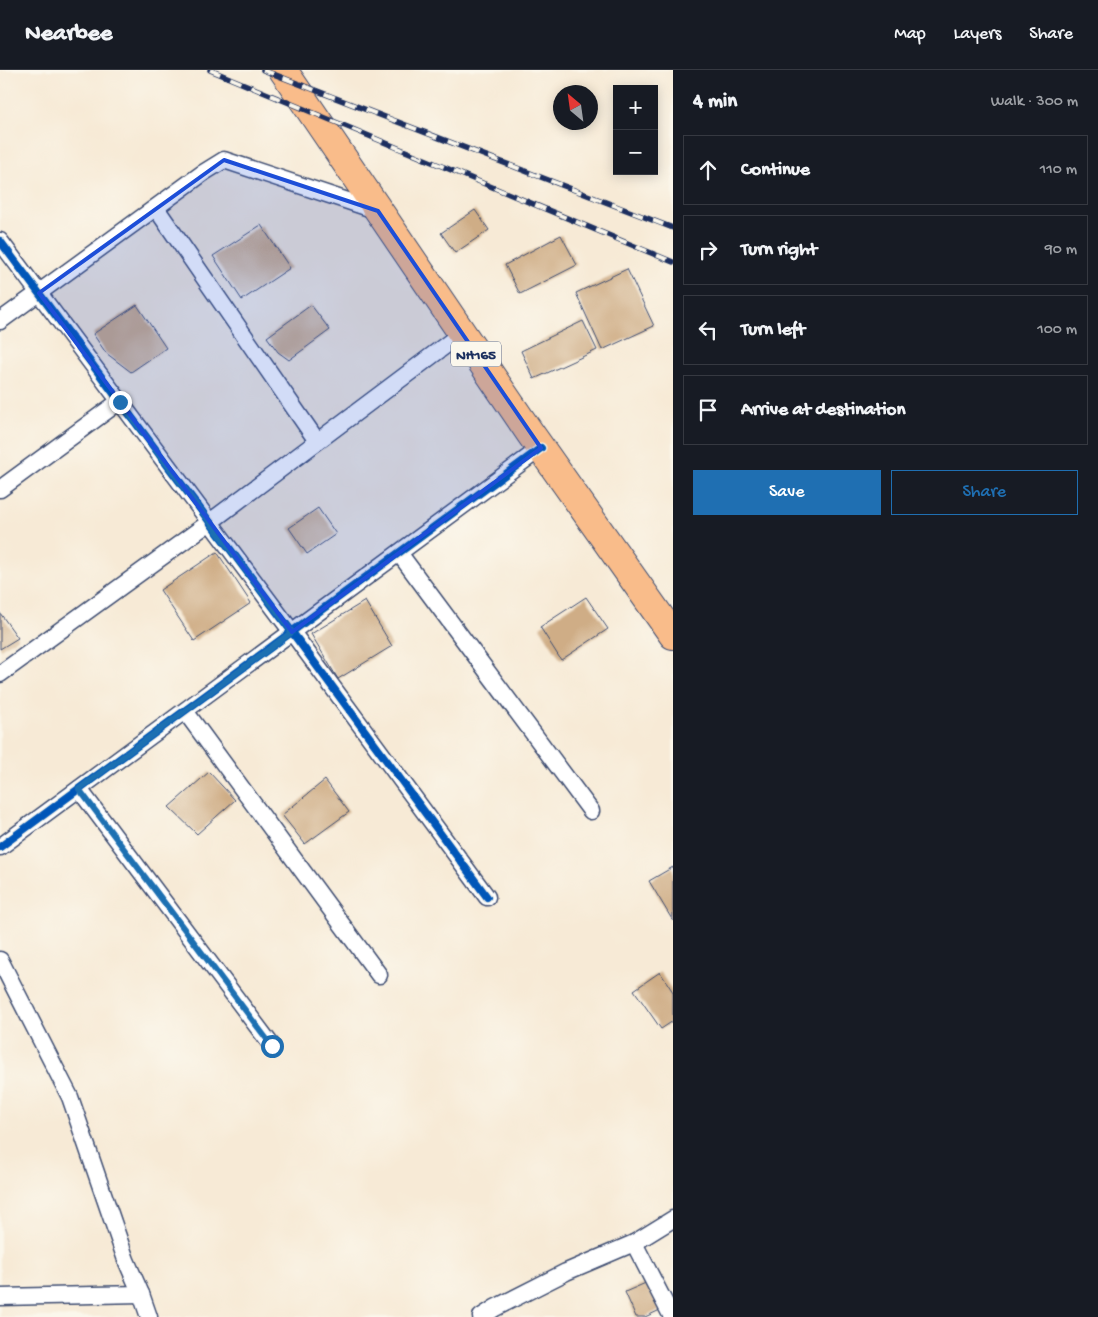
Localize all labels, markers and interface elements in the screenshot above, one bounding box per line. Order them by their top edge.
text: Nearbee [25,20,112,49]
text: Map [894,24,926,45]
text: Layers [954,24,1001,45]
text: Share [1029,24,1073,45]
north arrow [553,85,598,130]
map controls [613,85,658,175]
button: + [613,85,658,130]
text: 4 min [693,90,737,115]
text: Walk · 300 m [991,93,1078,112]
button: − [613,130,658,175]
icon: ahead [694,156,722,184]
text: Continue [741,159,810,182]
text: 110 m [1040,161,1077,180]
icon: right [694,236,722,264]
text: Turn right [741,239,817,262]
text: 90 m [1045,241,1077,260]
icon: left [694,316,722,344]
text: Turn left [741,319,805,342]
text: 100 m [1037,321,1077,340]
road number: NH165 [451,342,501,366]
route end [109,391,132,414]
icon: arrive [694,396,722,424]
text: Arrive at destination [741,399,905,422]
button: Save [693,470,881,515]
button: Share [891,470,1078,515]
route start [261,1035,284,1058]

